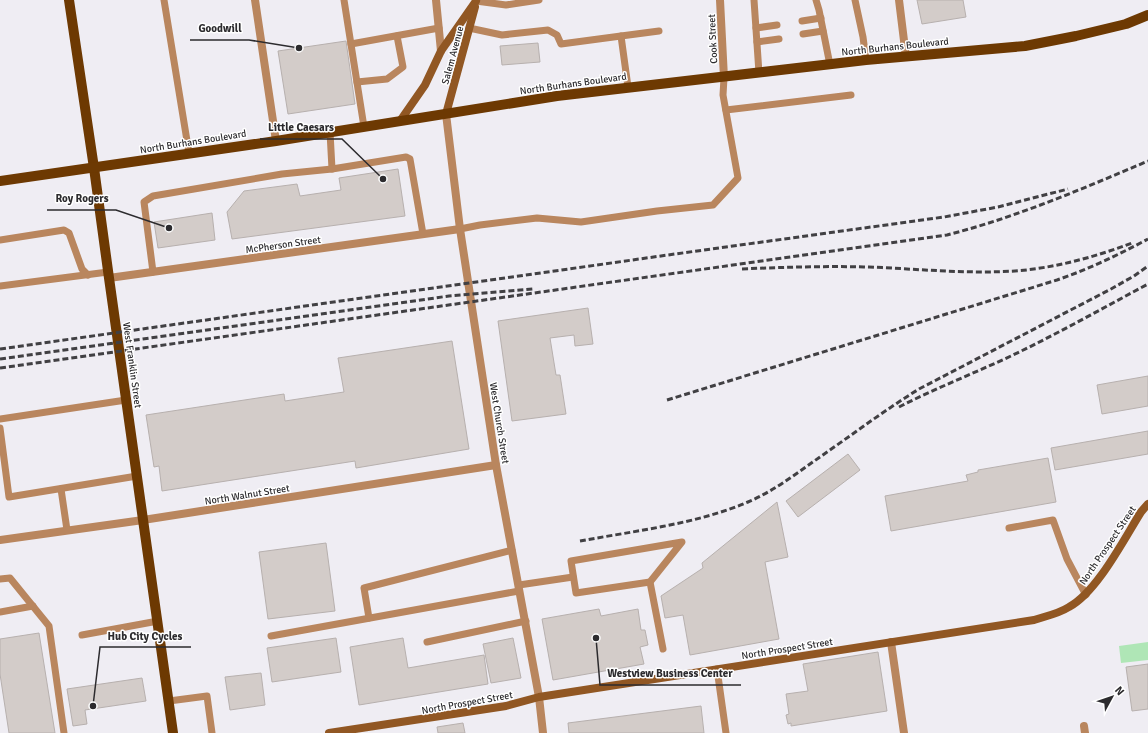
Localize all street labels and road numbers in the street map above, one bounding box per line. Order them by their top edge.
street label: Cook Street [706,13,720,64]
street label: Salem Avenue [439,25,467,86]
street label: North Burhans Boulevard [841,35,949,59]
street label: North Burhans Boulevard [519,71,627,97]
street label: North Burhans Boulevard [139,128,247,156]
street label: McPherson Street [245,234,322,256]
street label: West Franklin Street [120,321,144,409]
street label: West Church Street [487,382,511,465]
street label: North Walnut Street [204,482,291,508]
street label: North Prospect Street [1077,503,1139,587]
street label: North Prospect Street [741,636,834,662]
street label: North Prospect Street [421,689,514,717]

